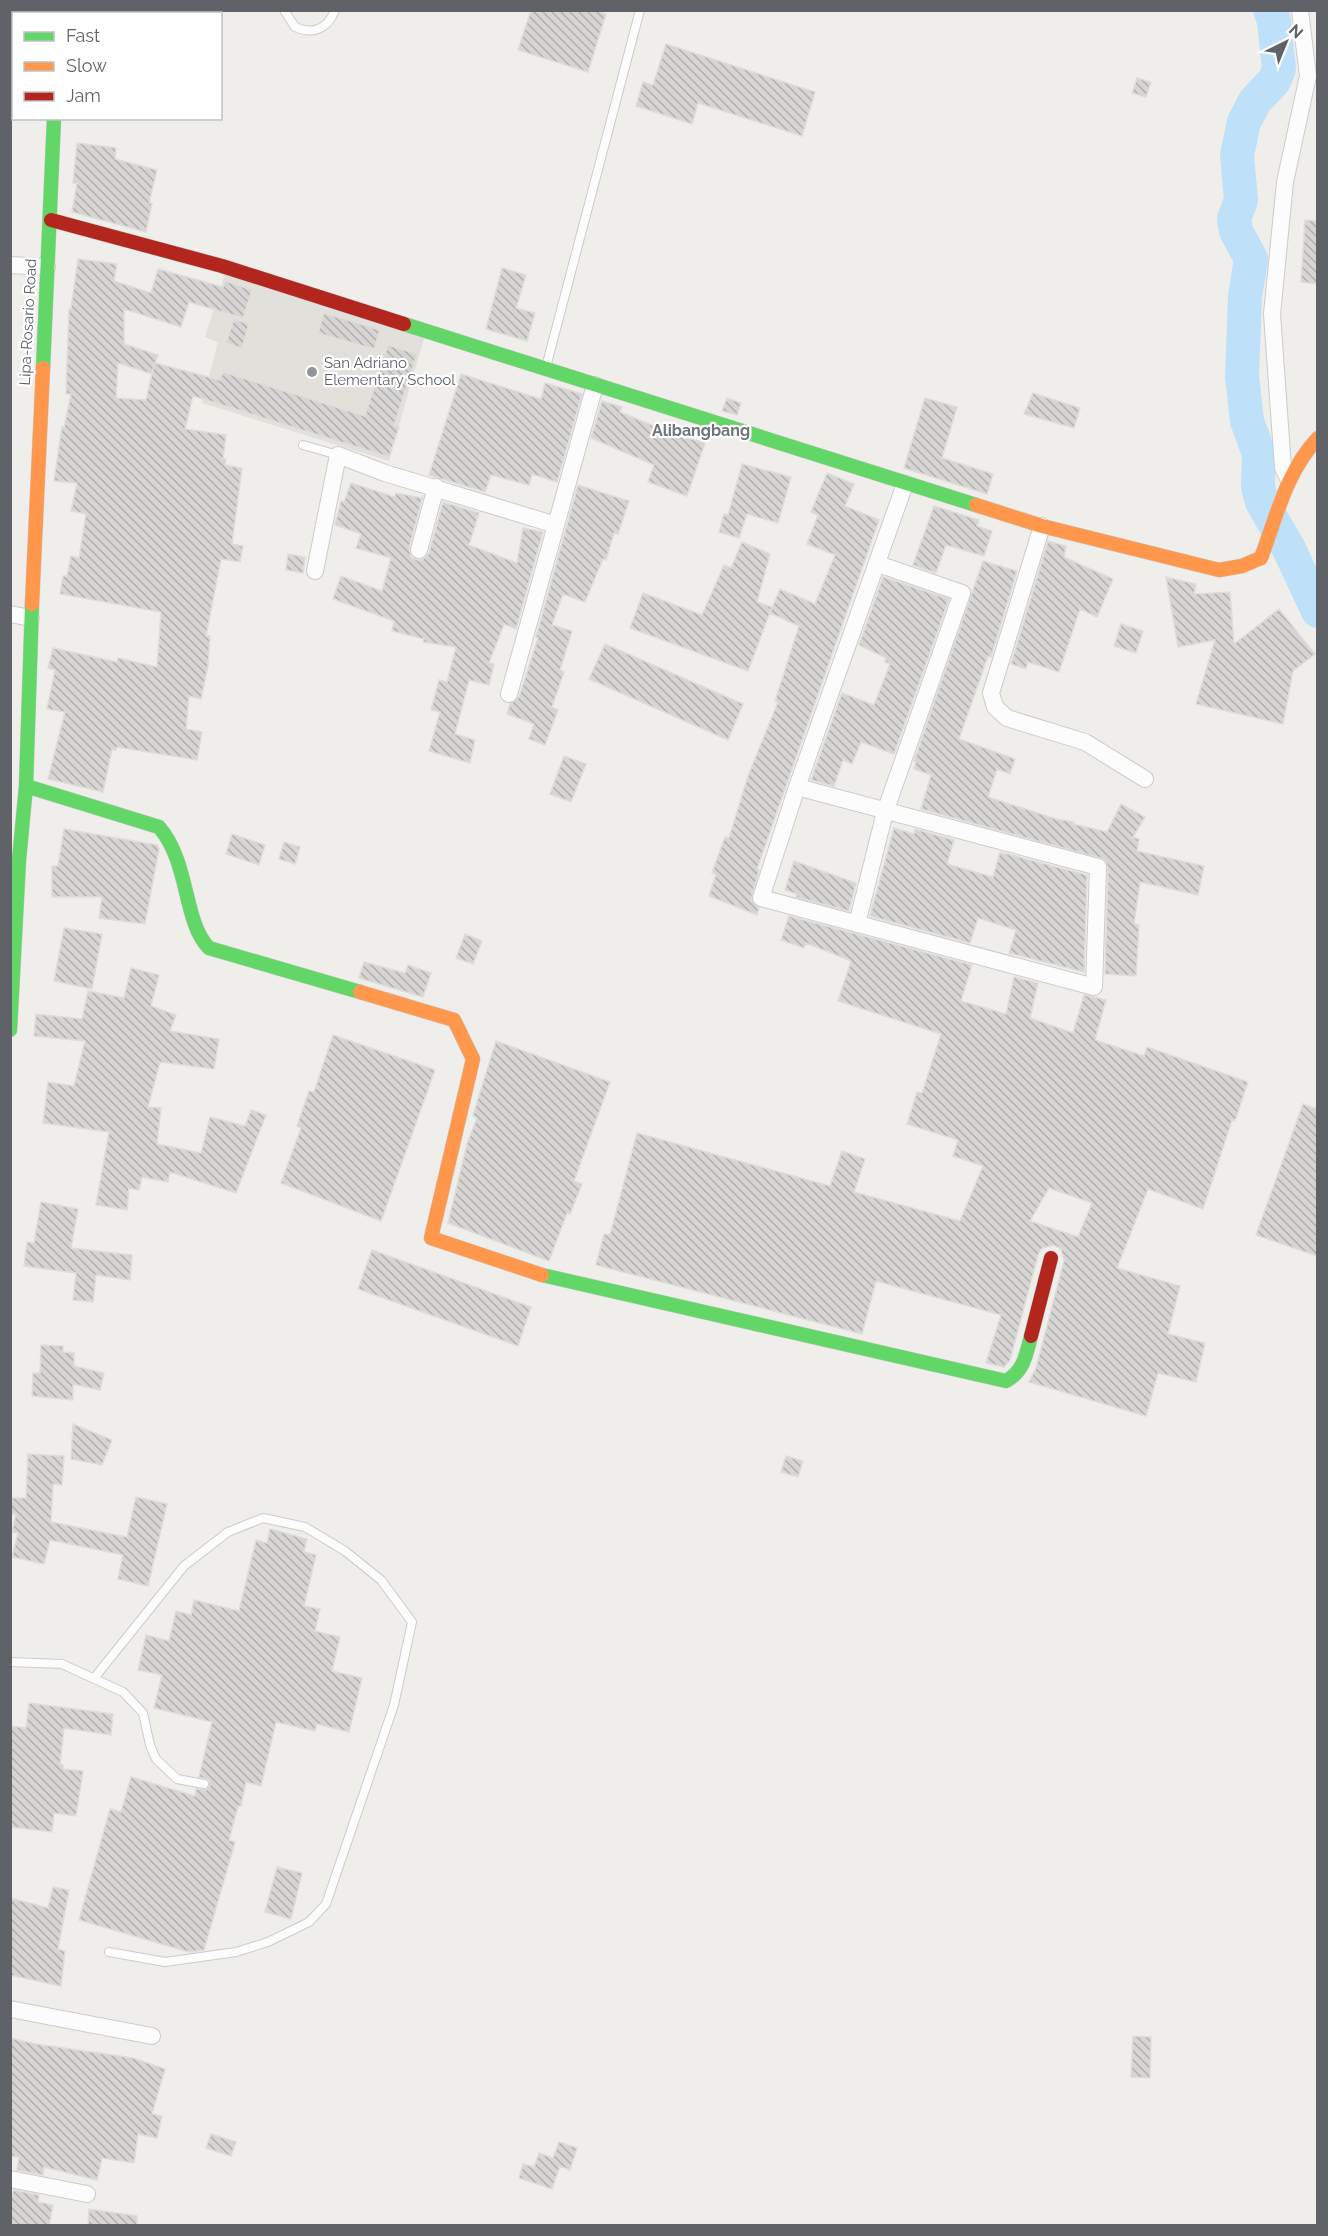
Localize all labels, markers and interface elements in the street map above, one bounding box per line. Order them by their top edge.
legend [12,12,222,120]
north arrow [1256,12,1316,72]
text: N [1285,20,1307,43]
text: Fast [66,25,100,46]
text: Slow [66,55,107,76]
text: Jam [66,85,101,106]
street label: Lipa-Rosario Road [16,258,40,386]
place label: San Adriano Elementary School [324,354,456,389]
marker: San Adriano Elementary School [305,365,319,379]
district label: Alibangbang [652,421,750,440]

